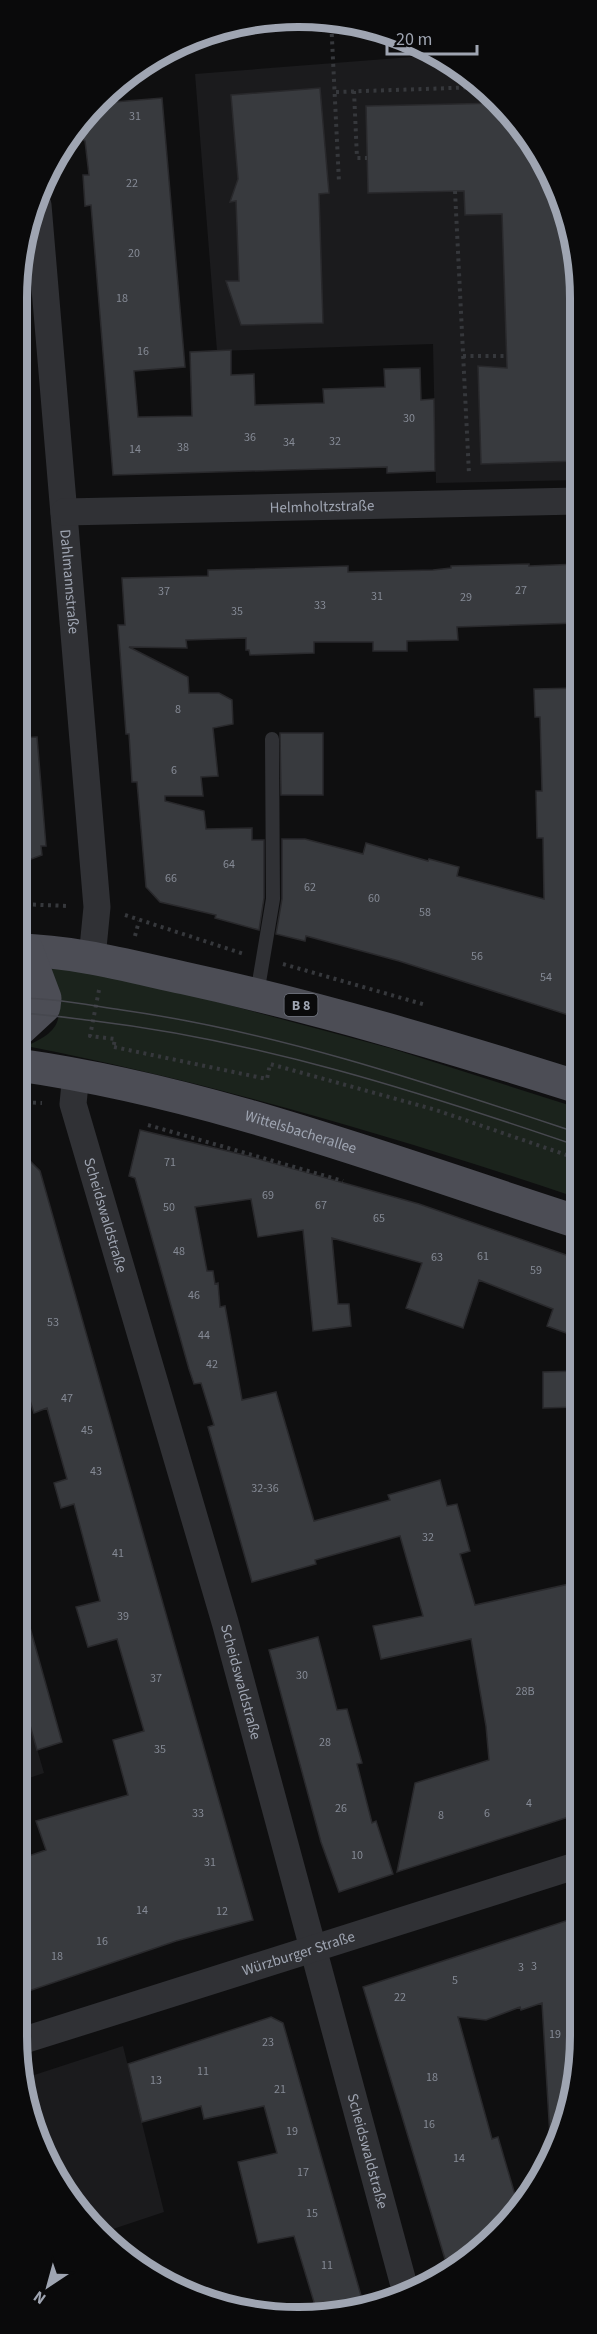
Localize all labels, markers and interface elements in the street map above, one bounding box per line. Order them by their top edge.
scale bar [387,18,477,56]
text: 20 m [396,27,432,52]
house number: 31 [129,108,141,125]
house number: 22 [126,175,138,192]
house number: 20 [128,245,140,262]
house number: 18 [116,290,128,307]
house number: 16 [137,343,149,360]
house number: 30 [403,410,415,427]
house number: 36 [244,429,256,446]
house number: 32 [329,433,341,450]
house number: 34 [283,434,295,451]
house number: 38 [177,439,189,456]
house number: 14 [129,441,141,458]
street label: Helmholtzstraße [269,495,375,519]
street label: Dahlmannstraße [54,529,84,635]
house number: 27 [515,582,527,599]
house number: 37 [158,583,170,600]
house number: 31 [371,588,383,605]
house number: 29 [460,589,472,606]
house number: 33 [314,597,326,614]
house number: 35 [231,603,243,620]
house number: 8 [175,701,181,718]
house number: 6 [171,762,177,779]
house number: 64 [223,856,235,873]
house number: 66 [165,870,177,887]
house number: 62 [304,879,316,896]
house number: 60 [368,890,380,907]
house number: 58 [419,904,431,921]
house number: 56 [471,948,483,965]
house number: 54 [540,969,552,986]
road number: B 8 [284,994,318,1016]
street label: Wittelsbacherallee [242,1105,359,1159]
house number: 71 [164,1154,176,1171]
street label: Scheidswaldstraße [78,1155,132,1275]
house number: 69 [262,1187,274,1204]
house number: 67 [315,1197,327,1214]
house number: 50 [163,1199,175,1216]
house number: 65 [373,1210,385,1227]
house number: 48 [173,1243,185,1260]
house number: 61 [477,1248,489,1265]
house number: 63 [431,1249,443,1266]
house number: 59 [530,1262,542,1279]
house number: 46 [188,1287,200,1304]
house number: 53 [47,1314,59,1331]
house number: 44 [198,1327,210,1344]
house number: 42 [206,1356,218,1373]
house number: 47 [61,1390,73,1407]
house number: 45 [81,1422,93,1439]
house number: 43 [90,1463,102,1480]
house number: 32-36 [251,1480,279,1497]
house number: 32 [422,1529,434,1546]
house number: 41 [112,1545,124,1562]
house number: 39 [117,1608,129,1625]
street label: Scheidswaldstraße [215,1622,266,1742]
house number: 30 [296,1667,308,1684]
house number: 37 [150,1670,162,1687]
house number: 28B [516,1683,534,1700]
house number: 28 [319,1734,331,1751]
house number: 35 [154,1741,166,1758]
house number: 4 [526,1795,532,1812]
house number: 26 [335,1800,347,1817]
house number: 33 [192,1805,204,1822]
house number: 6 [484,1805,490,1822]
house number: 8 [438,1807,444,1824]
house number: 10 [351,1847,363,1864]
house number: 31 [204,1854,216,1871]
house number: 14 [136,1902,148,1919]
house number: 12 [216,1903,228,1920]
street label: Würzburger Straße [239,1926,358,1982]
house number: 16 [96,1933,108,1950]
house number: 18 [51,1948,63,1965]
house number: 3 [531,1958,537,1975]
house number: 3 [518,1959,524,1976]
house number: 5 [452,1972,458,1989]
house number: 22 [394,1989,406,2006]
house number: 19 [549,2026,561,2043]
house number: 23 [262,2034,274,2051]
house number: 11 [197,2063,209,2080]
house number: 18 [426,2069,438,2086]
house number: 13 [150,2072,162,2089]
house number: 21 [274,2081,286,2098]
street label: Scheidswaldstraße [342,2091,393,2211]
house number: 16 [423,2116,435,2133]
house number: 19 [286,2123,298,2140]
house number: 14 [453,2150,465,2167]
house number: 17 [297,2164,309,2181]
house number: 15 [306,2205,318,2222]
north arrow [18,2256,78,2316]
house number: 11 [321,2257,333,2274]
text: N [29,2285,51,2309]

